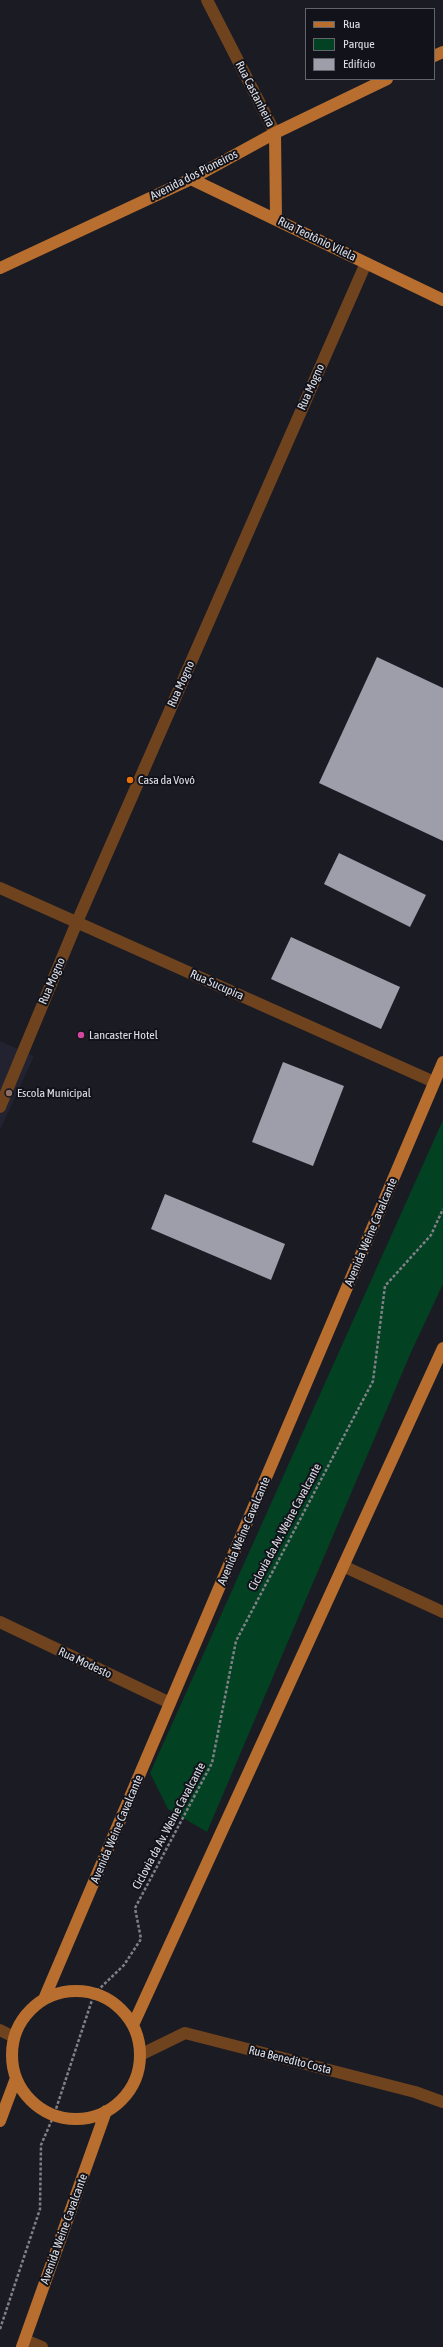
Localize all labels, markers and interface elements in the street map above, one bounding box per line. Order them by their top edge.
legend [305,8,435,80]
text: Rua [343,17,360,31]
text: Parque [343,37,375,51]
text: Edifício [343,57,375,71]
street label: Rua Castanheira [232,59,278,129]
street label: Avenida dos Pioneiros [148,147,240,203]
street label: Rua Teotônio Vilela [275,214,359,264]
street label: Rua Mogno [294,362,328,412]
street label: Rua Mogno [164,659,198,709]
place label: Casa da Vovó [138,773,195,787]
marker: Casa da Vovó [125,775,135,785]
street label: Rua Mogno [36,955,68,1007]
street label: Rua Sucupira [188,967,246,1003]
place label: Lancaster Hotel [89,1028,158,1042]
marker: Lancaster Hotel [76,1030,86,1040]
place label: Escola Municipal [17,1086,91,1100]
marker: Escola Municipal [4,1088,14,1098]
street label: Avenida Weine Cavalcante [342,1176,400,1288]
street label: Ciclovia da Av. Weine Cavalcante [245,1461,325,1593]
street label: Avenida Weine Cavalcante [215,1475,273,1587]
street label: Rua Modesto [56,1644,114,1682]
street label: Ciclovia da Av. Weine Cavalcante [129,1760,209,1892]
street label: Avenida Weine Cavalcante [88,1773,146,1885]
street label: Rua Benedito Costa [247,2043,333,2077]
street label: Avenida Weine Cavalcante [37,2172,91,2286]

